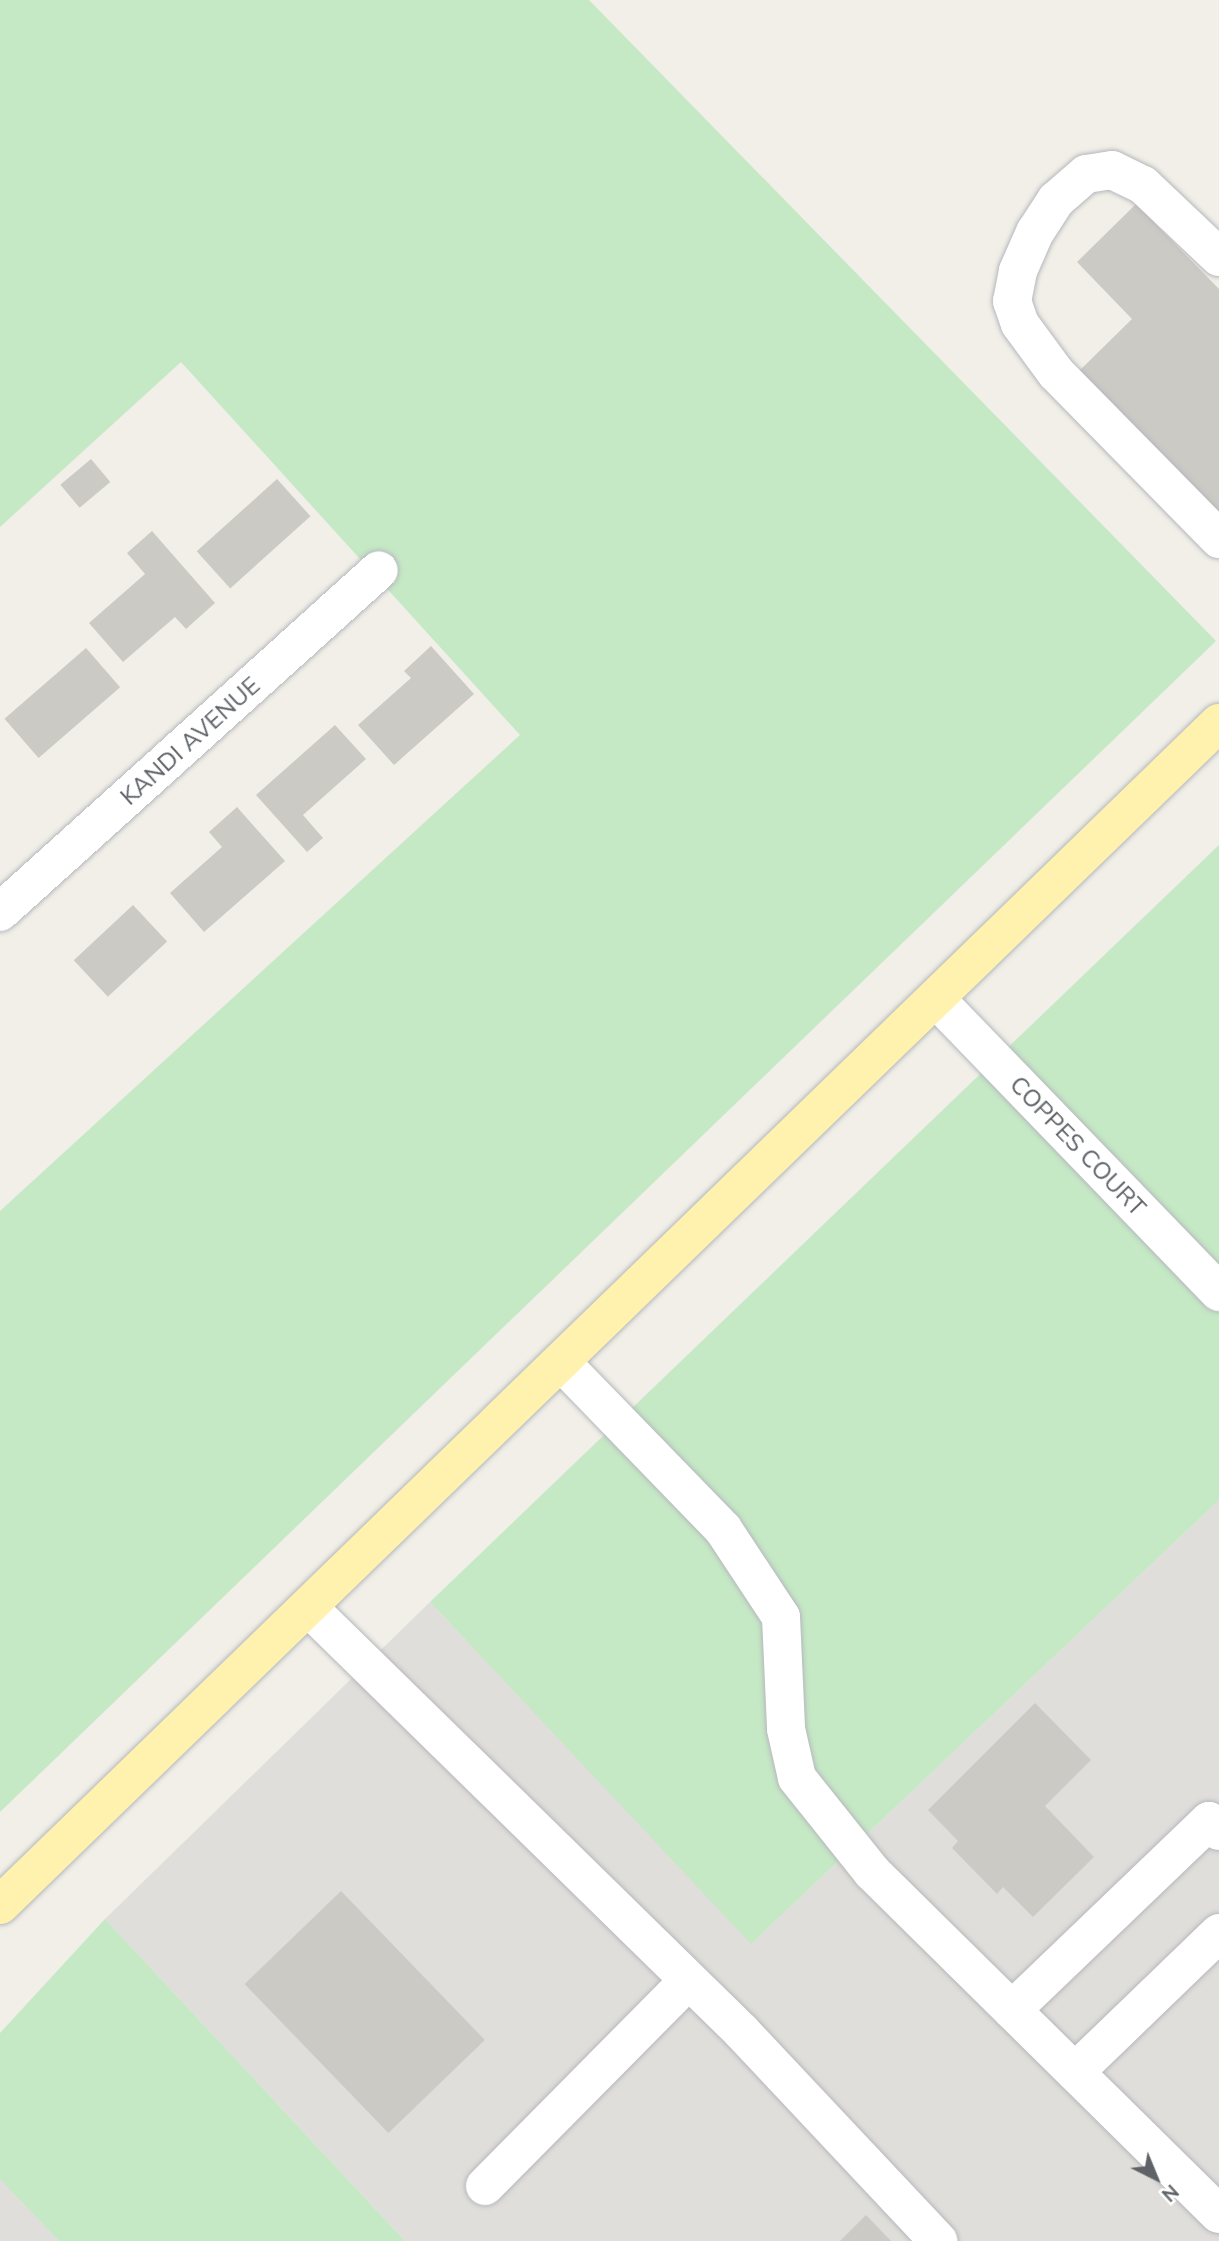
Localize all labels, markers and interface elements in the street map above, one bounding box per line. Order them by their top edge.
street label: KANDI AVENUE [114,671,266,811]
street label: COPPES COURT [1004,1070,1152,1222]
north arrow [1121,2143,1191,2213]
text: N [1157,2180,1184,2207]

